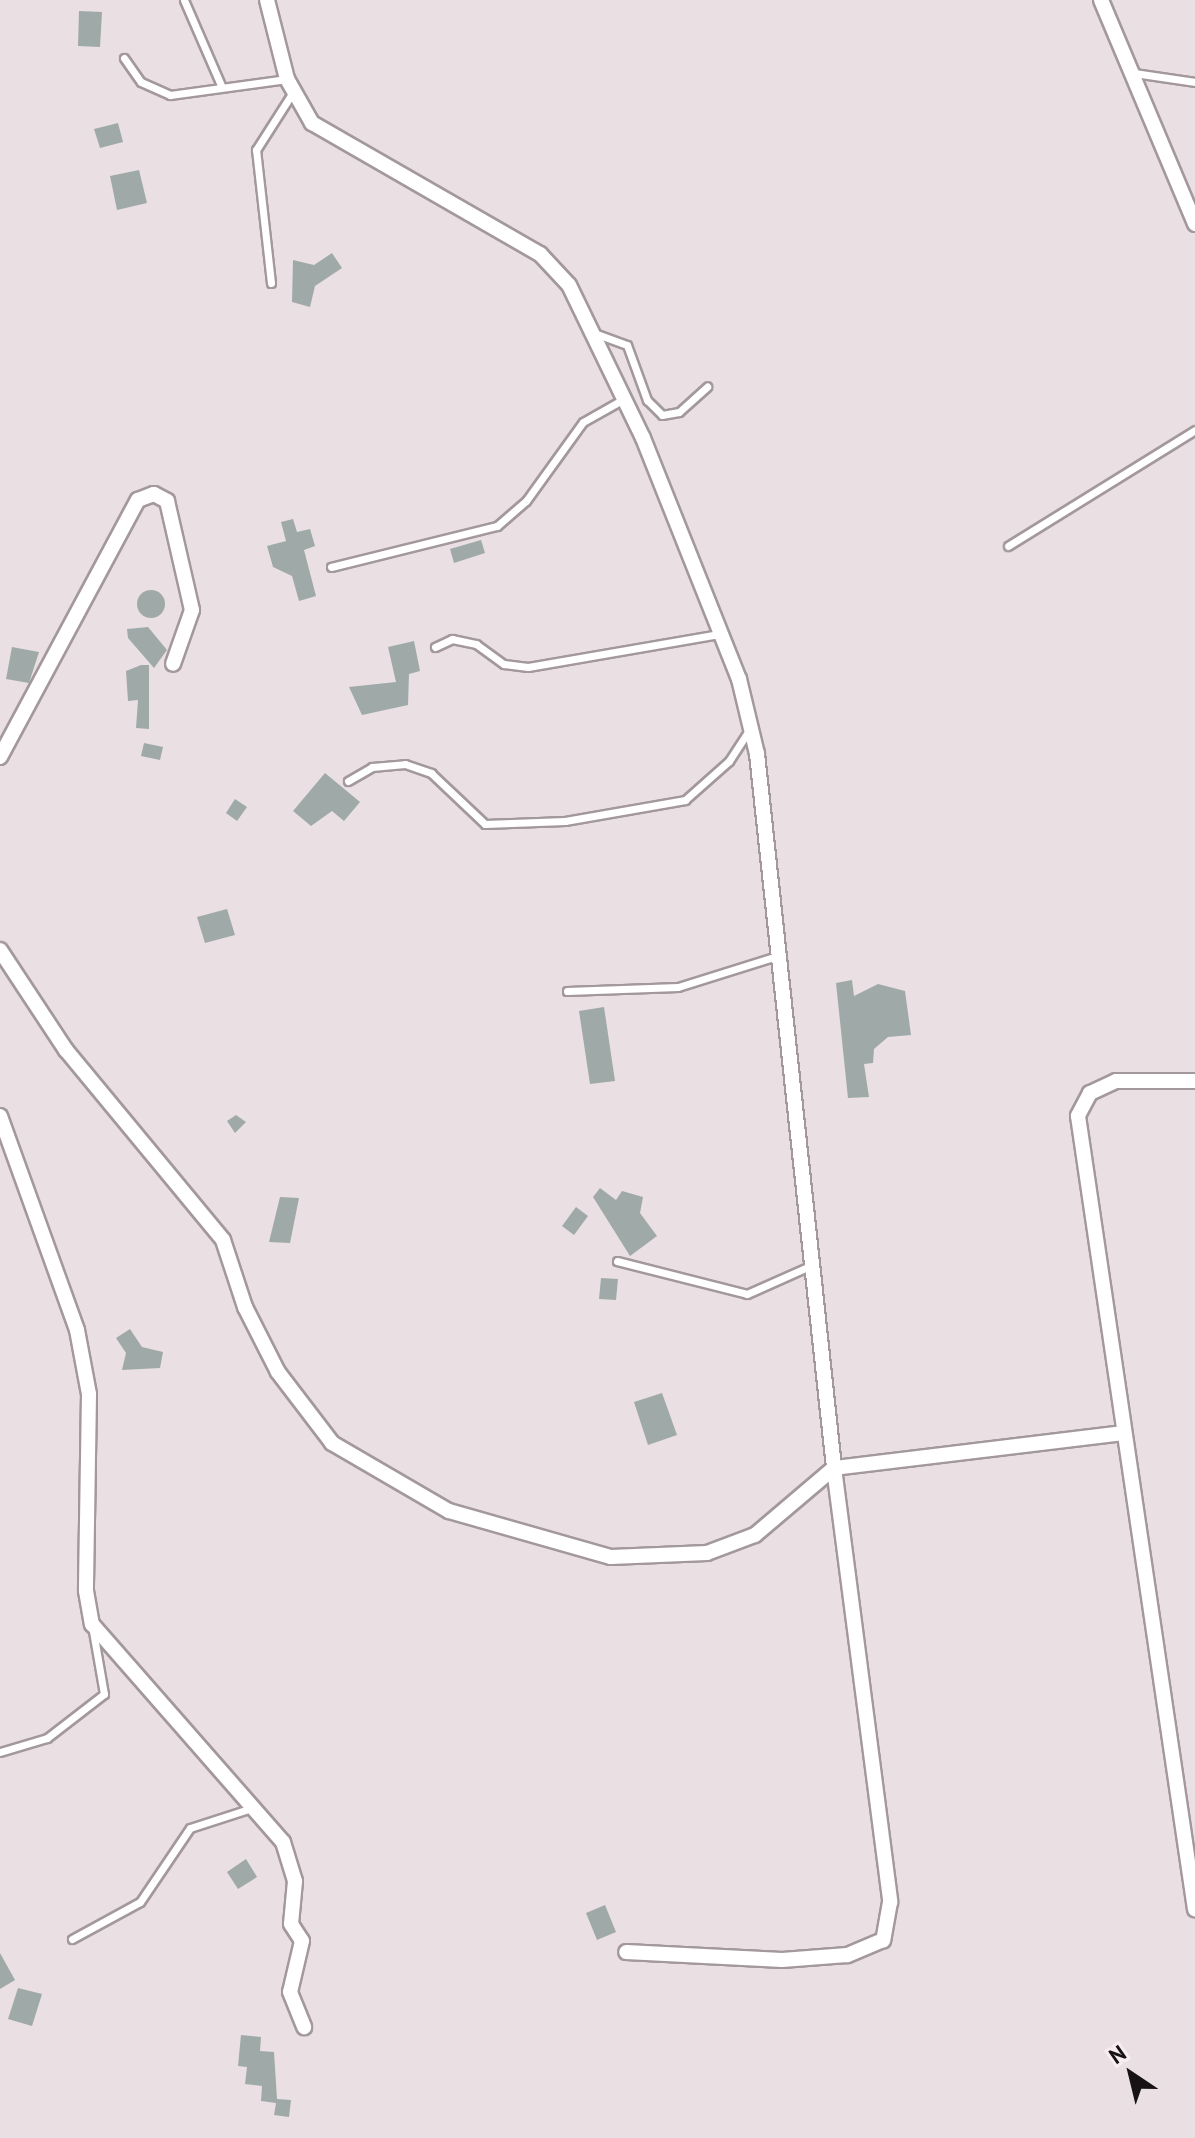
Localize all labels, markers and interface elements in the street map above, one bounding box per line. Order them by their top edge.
north arrow [1091,2034,1171,2114]
text: N [1103,2039,1131,2070]

